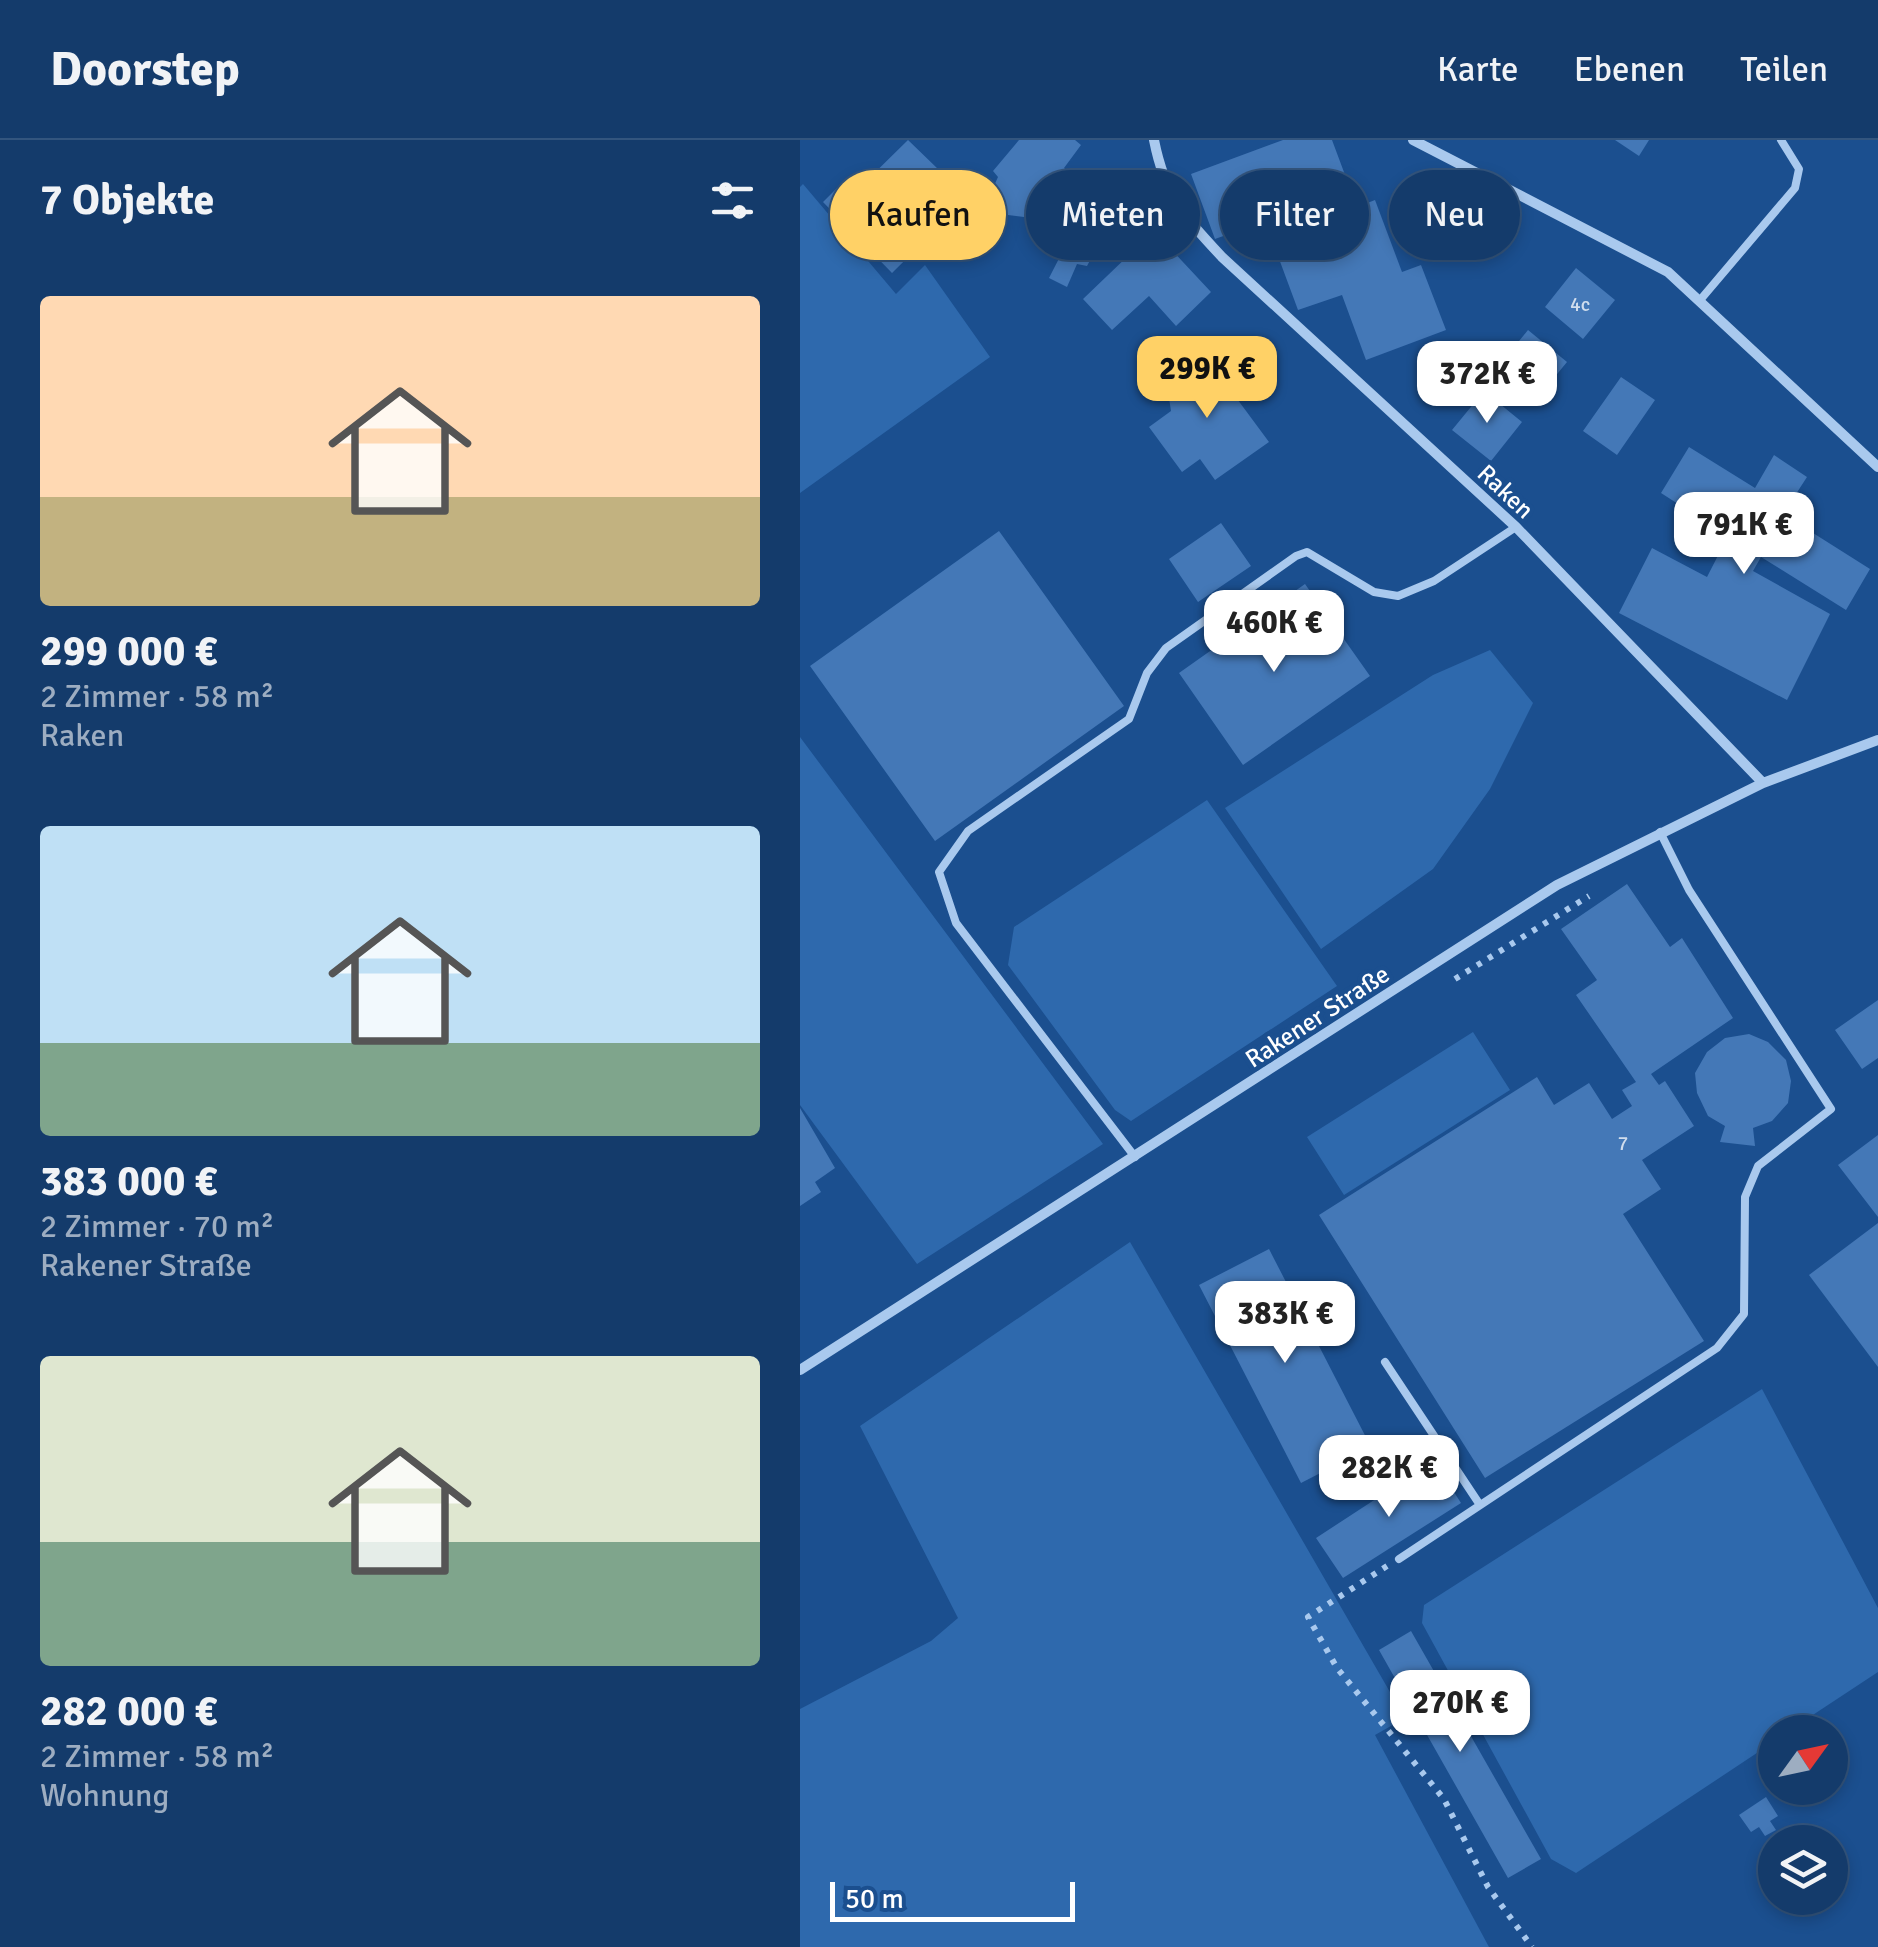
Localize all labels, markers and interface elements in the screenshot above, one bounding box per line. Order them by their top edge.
text: Doorstep [50,40,240,99]
text: Karte [1437,48,1519,91]
text: Ebenen [1574,48,1685,91]
text: Teilen [1740,48,1828,91]
chip: Kaufen [830,170,1006,260]
chip: Mieten [1026,170,1200,260]
chip: Filter [1220,170,1369,260]
chip: Neu [1389,170,1520,260]
icon: filters [705,173,760,228]
text: 7 Objekte [40,175,214,226]
house number: 4c [1570,292,1590,317]
pin: 299K € [1126,336,1288,421]
pin: 372K € [1406,341,1568,426]
text: 299K € [1159,349,1255,388]
text: 372K € [1439,354,1535,393]
icon: home [310,361,490,541]
street label: Raken [1471,458,1540,525]
pin: 791K € [1663,492,1825,577]
text: 791K € [1696,505,1792,544]
pin: 460K € [1193,590,1355,675]
text: 460K € [1226,603,1322,642]
text: 299 000 € [40,626,217,677]
text: 2 Zimmer · 58 m² [40,677,274,716]
text: Raken [40,716,124,755]
icon: home [310,891,490,1071]
street label: Rakener Straße [1239,958,1395,1074]
house number: 7 [1618,1131,1628,1156]
text: 383 000 € [40,1156,217,1207]
text: 2 Zimmer · 70 m² [40,1207,274,1246]
text: Rakener Straße [40,1246,252,1285]
pin: 383K € [1204,1281,1366,1366]
text: 383K € [1237,1294,1333,1333]
icon: home [310,1421,490,1601]
pin: 282K € [1308,1435,1470,1520]
text: 282K € [1341,1448,1437,1487]
pin: 270K € [1379,1670,1541,1755]
text: 270K € [1412,1683,1508,1722]
text: 282 000 € [40,1686,217,1737]
north arrow [1758,1715,1848,1805]
map controls [1758,1715,1848,1915]
text: 2 Zimmer · 58 m² [40,1737,274,1776]
text: Wohnung [40,1776,169,1815]
button: layers [1758,1825,1848,1915]
scale bar [830,1877,1075,1922]
text: 50 m [845,1882,904,1916]

